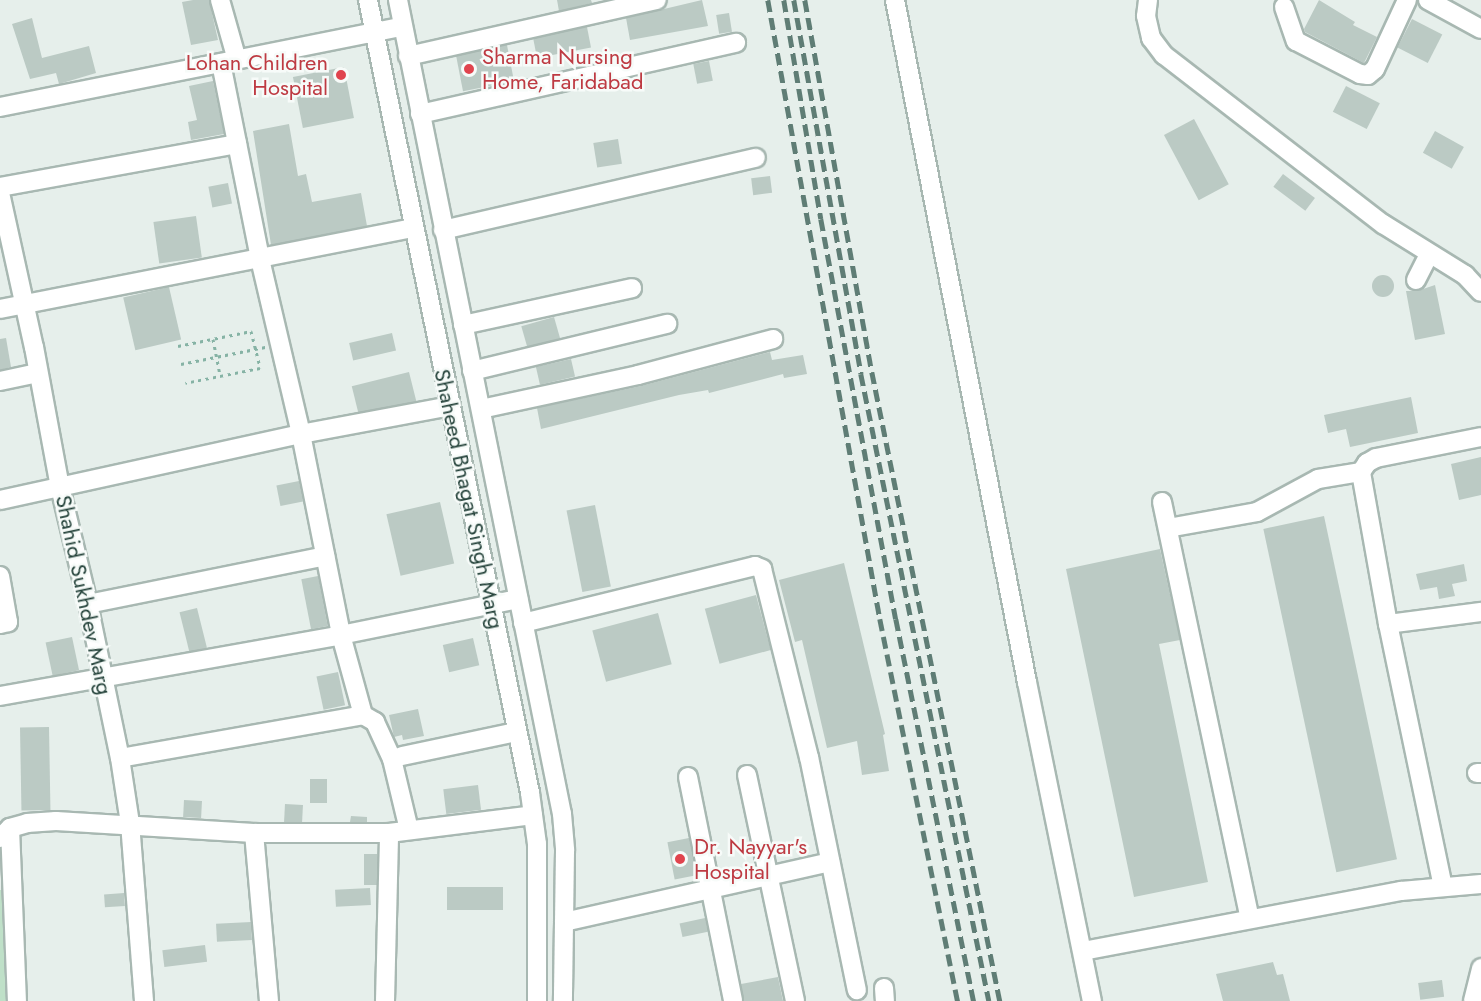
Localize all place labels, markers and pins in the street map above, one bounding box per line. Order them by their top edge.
place label: Sharma Nursing Home, Faridabad [482,43,643,94]
place label: Lohan Children Hospital [186,49,328,100]
marker: Sharma Nursing Home, Faridabad [460,60,478,78]
marker: Lohan Children Hospital [332,66,350,84]
place label: Dr. Nayyar's Hospital [694,833,807,884]
marker: Dr. Nayyar's Hospital [671,850,689,868]

